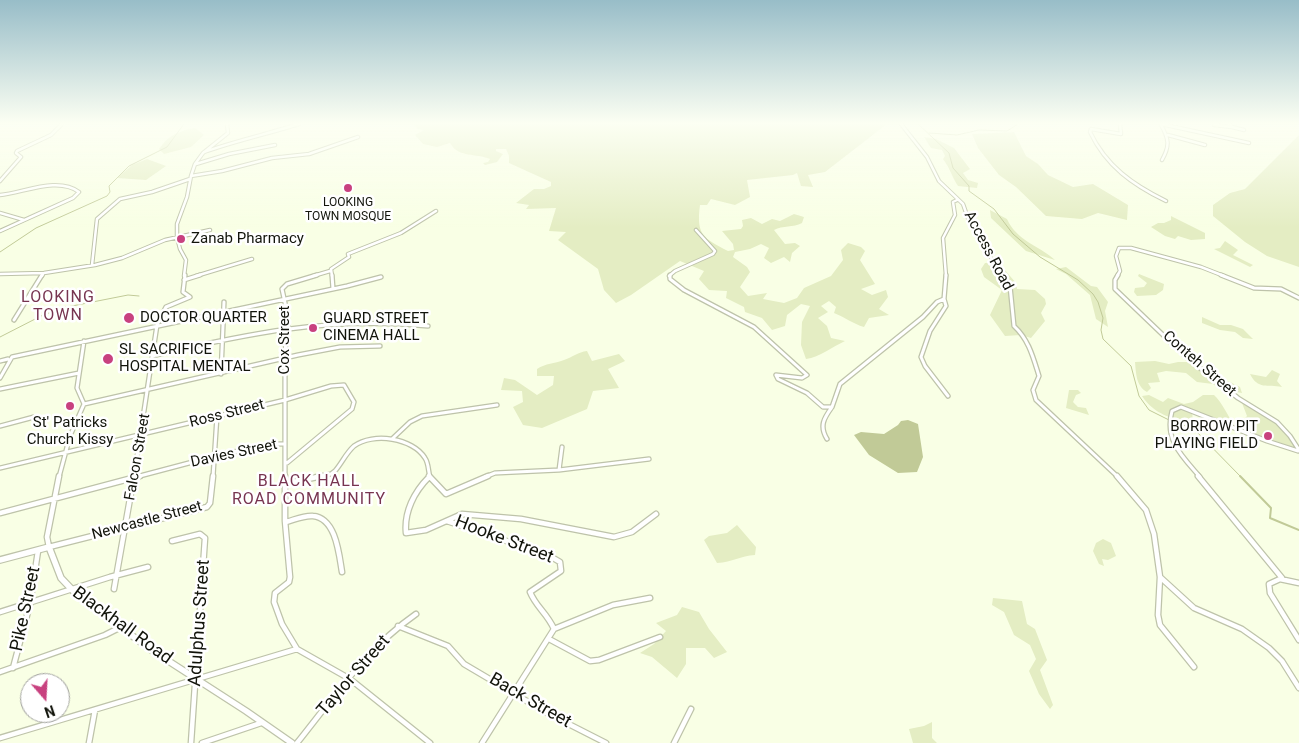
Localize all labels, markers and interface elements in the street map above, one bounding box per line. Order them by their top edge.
marker: LOOKING TOWN MOSQUE [342,182,354,194]
place label: LOOKING TOWN MOSQUE [305,196,391,224]
street label: Access Road [960,208,1016,294]
place label: Zanab Pharmacy [191,230,304,248]
marker: Zanab Pharmacy [175,233,187,245]
district label: LOOKING TOWN [20,288,96,326]
street label: Cox Street [276,306,294,374]
place label: DOCTOR QUARTER [140,309,267,327]
place label: GUARD STREET CINEMA HALL [323,310,429,345]
marker: DOCTOR QUARTER [122,311,136,325]
marker: GUARD STREET CINEMA HALL [307,322,319,334]
street label: Conteh Street [1159,327,1239,401]
place label: SL SACRIFICE HOSPITAL MENTAL [119,341,251,376]
marker: SL SACRIFICE HOSPITAL MENTAL [101,352,115,366]
street label: Ross Street [188,396,266,432]
marker: St' Patricks Church Kissy [64,400,76,412]
street label: Falcon Street [122,412,154,502]
place label: St' Patricks Church Kissy [27,414,113,449]
place label: BORROW PIT PLAYING FIELD [1155,418,1258,453]
marker: BORROW PIT PLAYING FIELD [1262,430,1274,442]
street label: Davies Street [189,436,279,472]
district label: BLACK HALL ROAD COMMUNITY [230,472,388,510]
street label: Newcastle Street [90,498,204,544]
street label: Hooke Street [452,511,556,569]
street label: Adulphus Street [185,559,215,687]
street label: Pike Street [6,565,46,653]
street label: Blackhall Road [68,583,176,669]
street label: Taylor Street [313,631,395,721]
street label: Back Street [485,669,575,733]
north arrow [20,673,70,723]
text: N [42,702,57,720]

